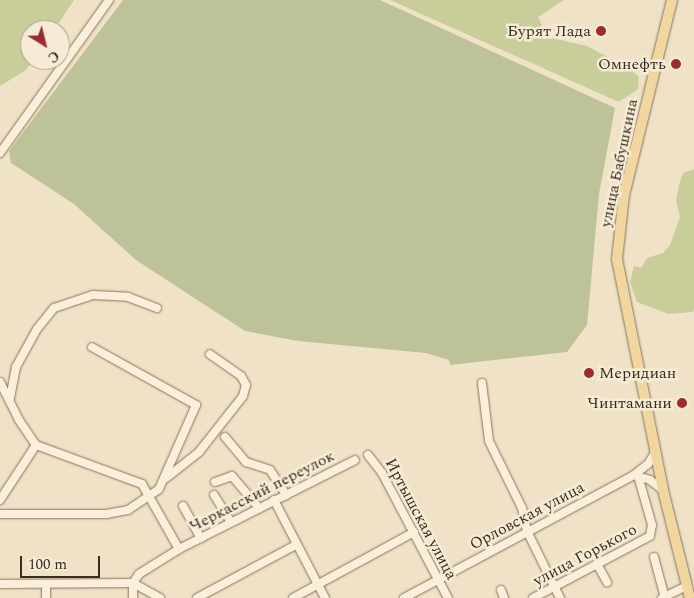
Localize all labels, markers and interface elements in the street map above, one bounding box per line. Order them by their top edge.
north arrow [20,20,70,70]
place label: Бурят Лада [507,21,591,41]
marker: Бурят Лада [595,25,607,37]
text: С [43,45,64,68]
place label: Омнефть [598,54,666,74]
marker: Омнефть [670,58,682,70]
street label: улица Бабушкина [596,97,642,229]
place label: Меридиан [599,363,676,383]
marker: Меридиан [583,367,595,379]
place label: Чинтамани [587,393,672,413]
marker: Чинтамани [676,397,688,409]
street label: Черкасский переулок [186,446,338,536]
street label: Иртышская улица [381,455,461,583]
street label: Орловская улица [466,478,588,554]
street label: улица Горького [530,520,640,590]
scale bar [22,546,102,578]
text: 100 m [28,553,67,576]

